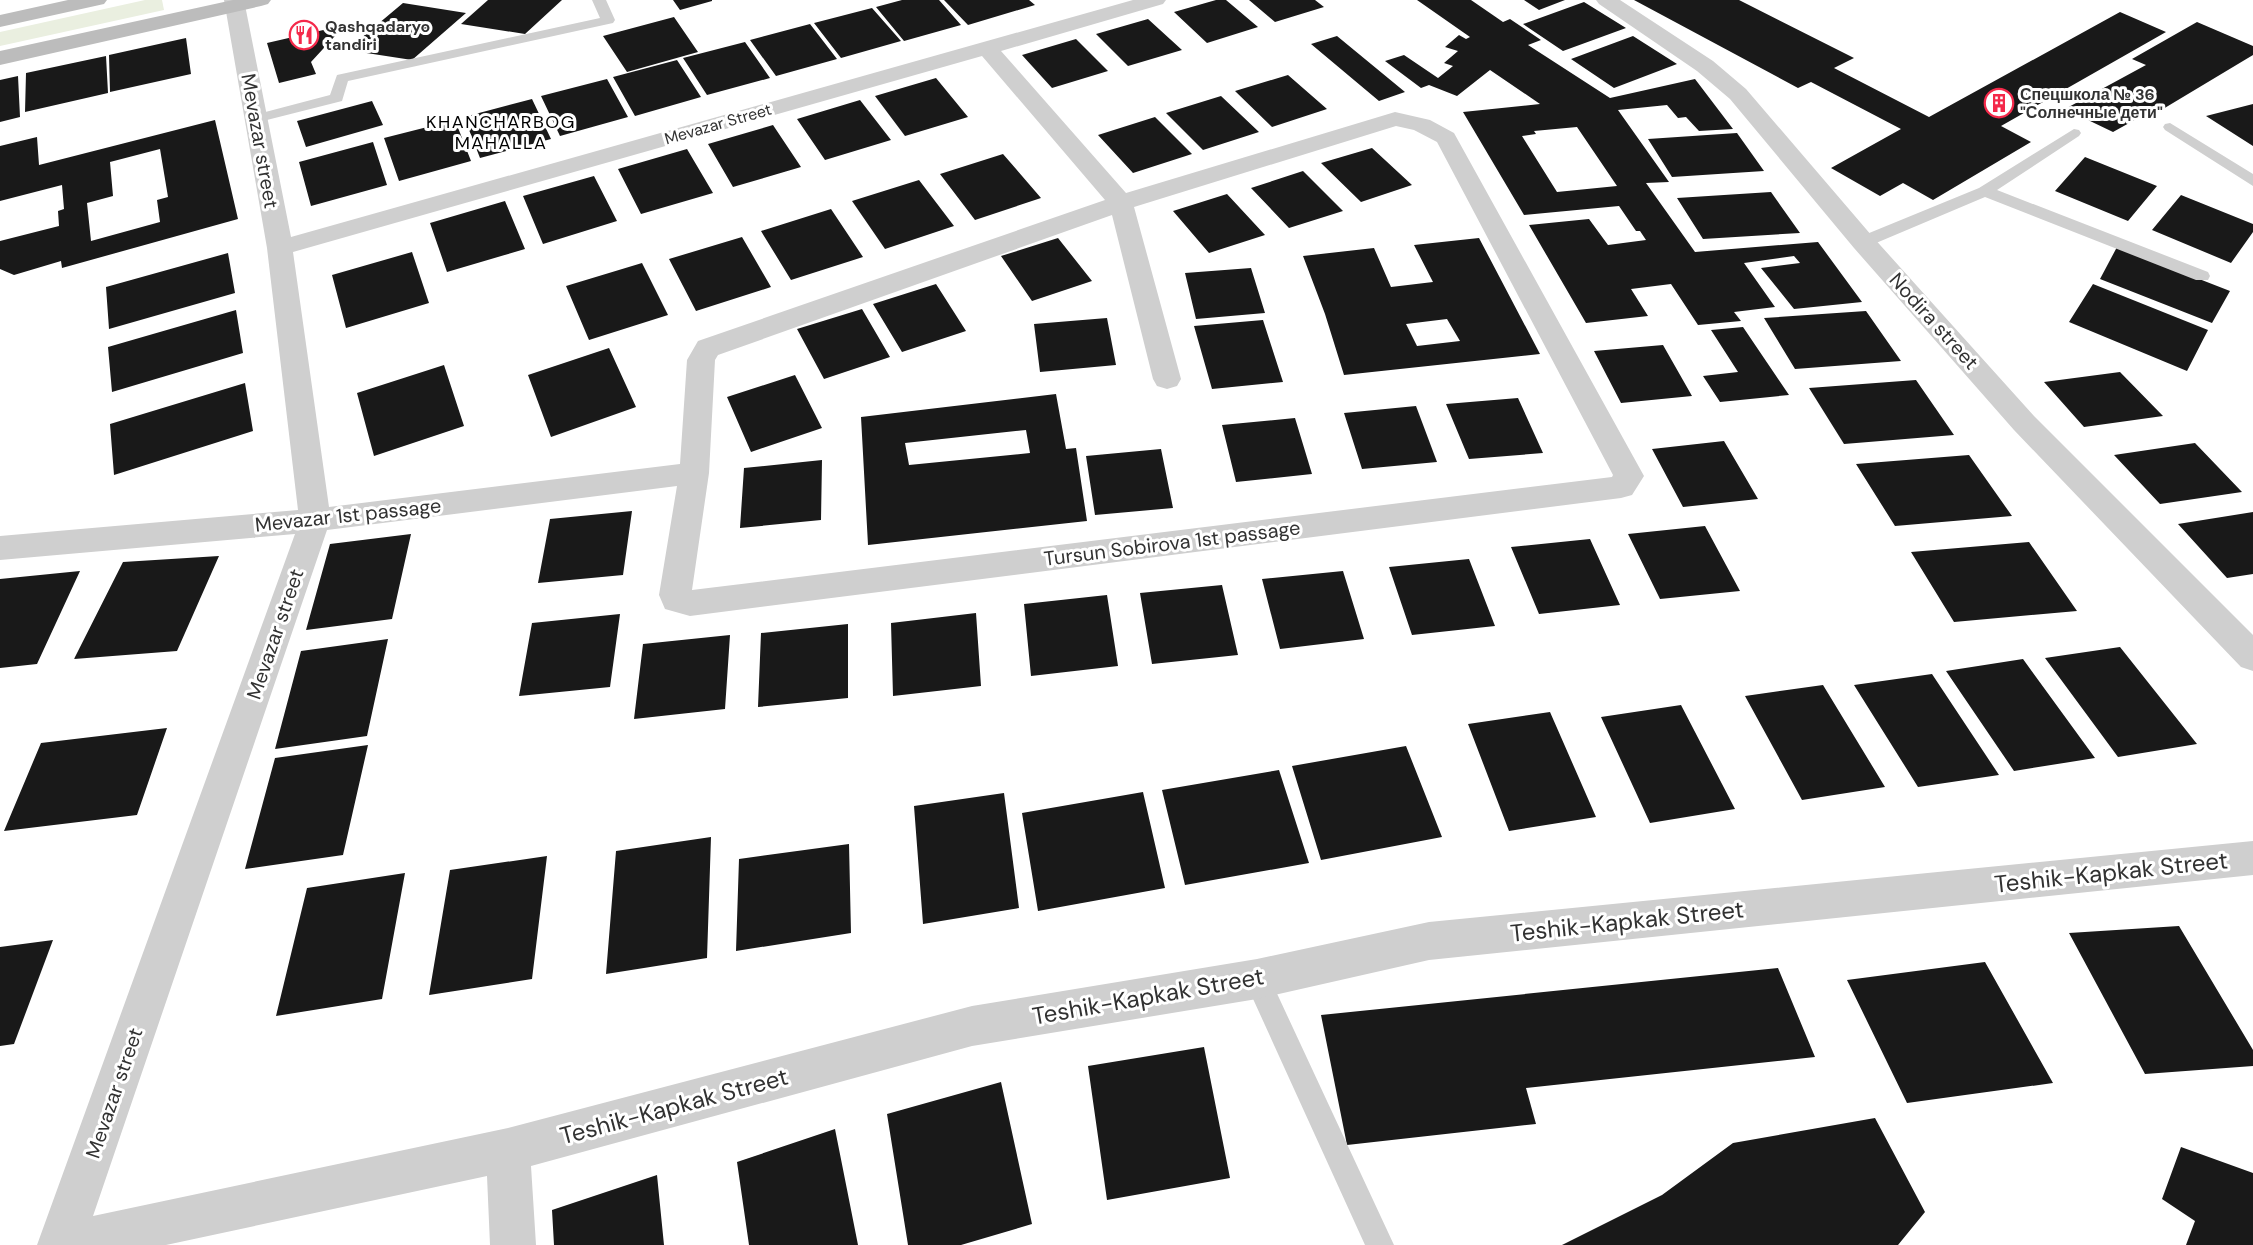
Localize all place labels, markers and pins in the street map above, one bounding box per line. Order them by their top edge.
place label: Qashqadaryo tandiri [325,16,430,55]
restaurant icon: Qashqadaryo tandiri [288,19,320,51]
place label: Спецшкола № 36 "Солнечные дети" [2020,84,2163,123]
building icon: Спецшкола № 36 "Солнечные дети" [1983,87,2015,119]

